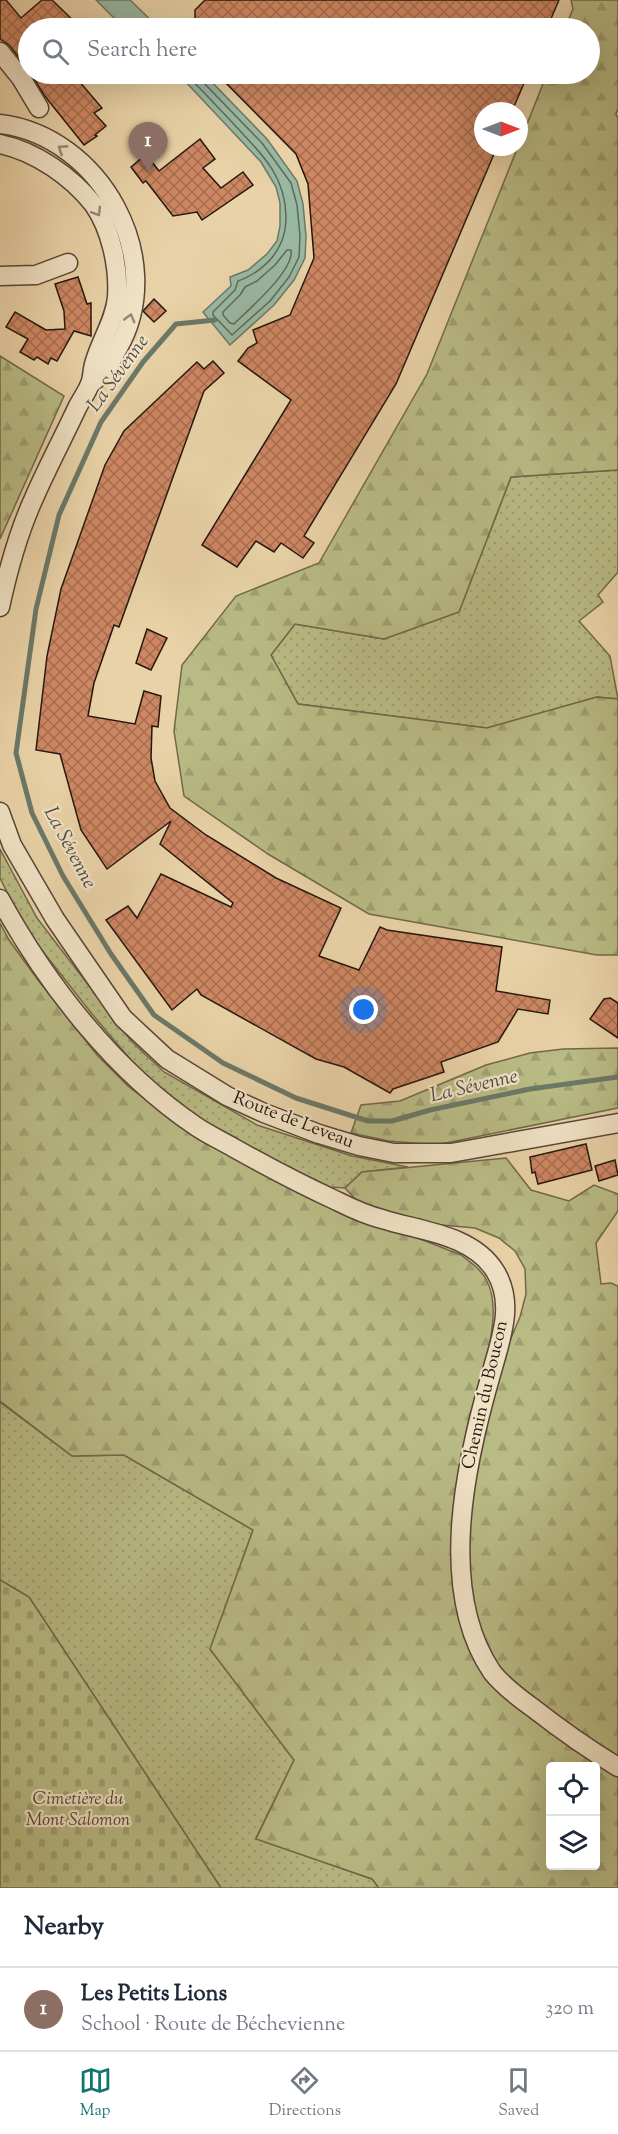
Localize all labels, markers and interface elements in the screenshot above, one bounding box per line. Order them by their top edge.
search box [18,18,600,84]
icon: search [39,35,72,68]
text: Search here [87,35,197,67]
north arrow [474,102,528,156]
pin: 1 [128,122,168,172]
one-way arrow [58,144,68,156]
one-way arrow [90,206,101,216]
one-way arrow [123,313,135,323]
water label: La Sévenne [81,329,157,419]
water label: La Sévenne [35,802,103,894]
your location [349,995,378,1024]
water label: La Sévenne [427,1063,521,1111]
street label: Route de Leveau [229,1086,357,1156]
street label: Chemin du Boucon [456,1318,516,1472]
map controls [546,1762,600,1870]
button: locate [546,1762,600,1816]
park label: Cimetière du Mont Salomon [26,1787,131,1834]
button: layers [546,1816,600,1870]
text: Nearby [24,1909,104,1946]
text: Les Petits Lions [81,1979,227,2011]
text: 1 [40,1995,47,2024]
text: 320 m [545,1995,594,2024]
text: School · Route de Béchevienne [81,2011,345,2040]
tab: Map [79,2064,112,2123]
tab: Directions [269,2064,341,2123]
tab: Saved [498,2064,539,2123]

